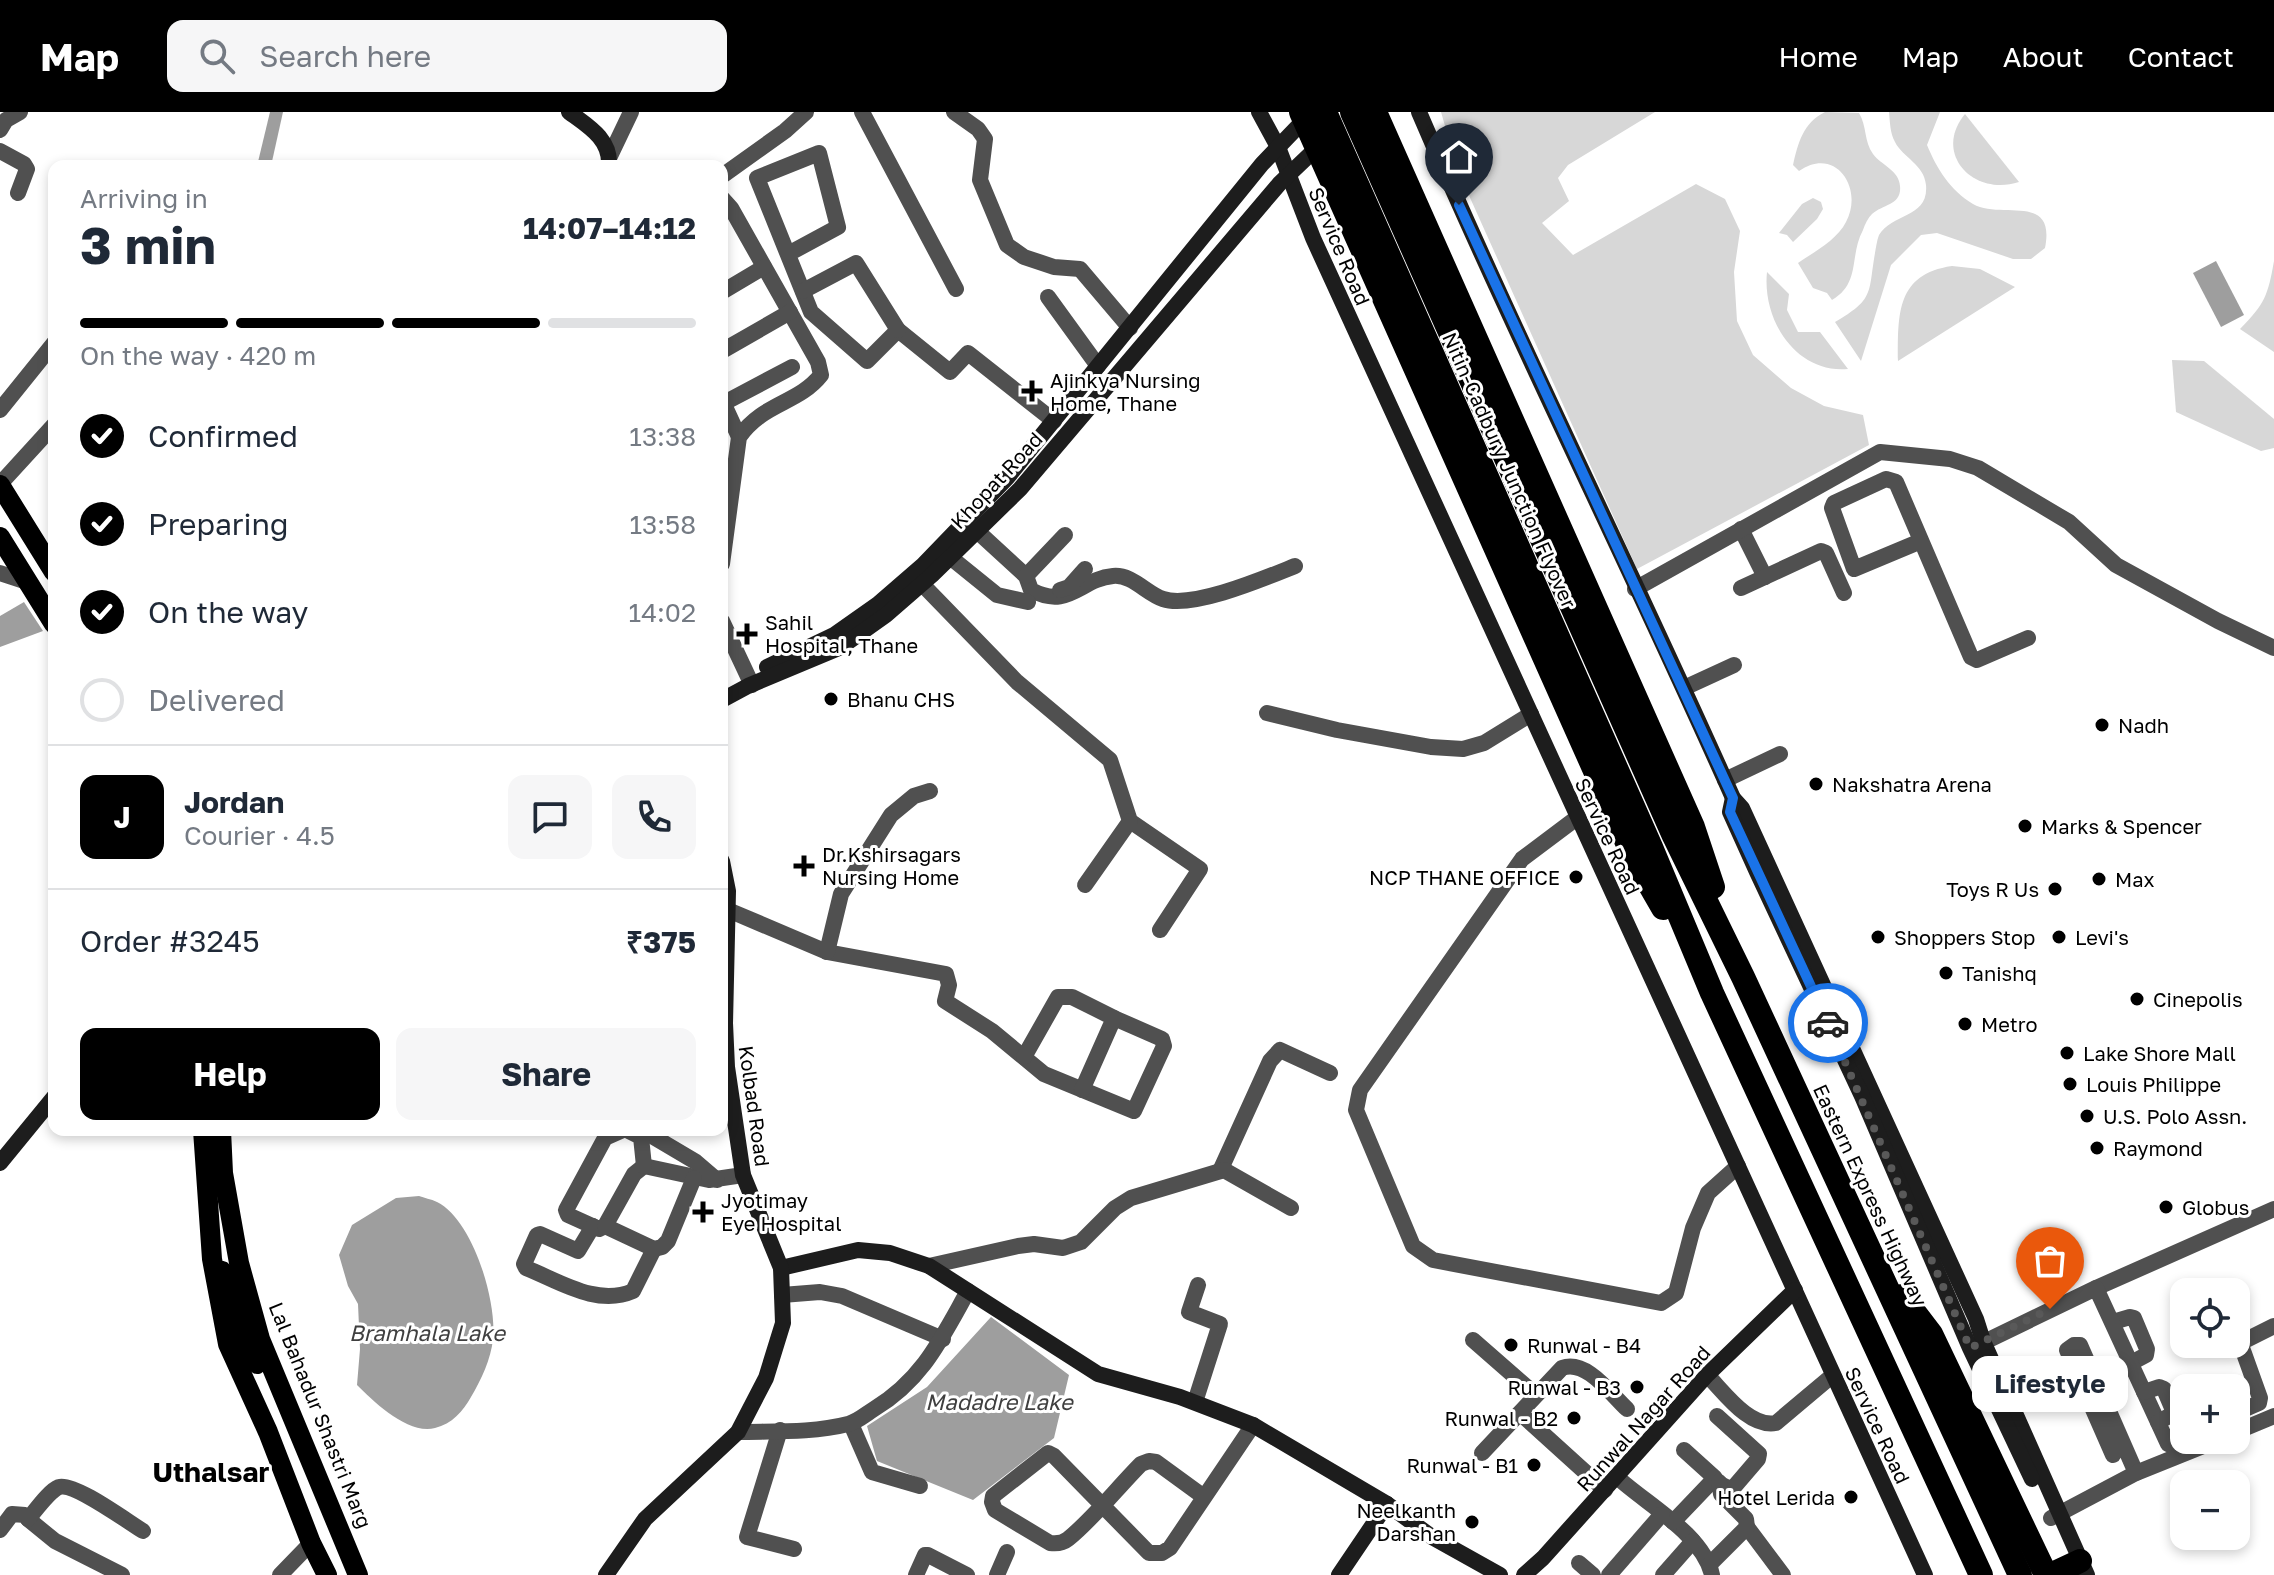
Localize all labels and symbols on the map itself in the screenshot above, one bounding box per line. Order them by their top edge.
pin [1425,123,1493,205]
street label: Service Road [1304,183,1376,309]
street label: Nitin-Cadbury Junction Flyover [1438,328,1582,612]
place label: Ajinkya Nursing Home, Thane [1050,368,1200,415]
marker: Ajinkya Nursing Home, Thane [1021,380,1043,402]
street label: Khopat Road [945,427,1047,533]
place label: Sahil Hospital, Thane [765,610,918,657]
marker: Sahil Hospital, Thane [736,623,758,645]
place label: Bhanu CHS [847,687,955,711]
marker: Bhanu CHS [822,690,840,708]
place label: Nadh [2118,713,2169,737]
marker: Nadh [2093,716,2111,734]
place label: Nakshatra Arena [1832,772,1992,796]
street label: Service Road [1571,774,1645,898]
marker: Nakshatra Arena [1807,775,1825,793]
place label: Marks & Spencer [2041,814,2202,838]
marker: Marks & Spencer [2016,817,2034,835]
place label: Dr.Kshirsagars Nursing Home [822,842,961,889]
marker: Dr.Kshirsagars Nursing Home [793,855,815,877]
place label: NCP THANE OFFICE [1369,865,1560,889]
place label: Max [2115,867,2155,891]
marker: NCP THANE OFFICE [1567,868,1585,886]
marker: Max [2090,870,2108,888]
place label: Toys R Us [1946,877,2039,901]
marker: Toys R Us [2046,880,2064,898]
place label: Shoppers Stop [1894,925,2035,949]
place label: Levi's [2075,925,2129,949]
marker: Shoppers Stop [1869,928,1887,946]
marker: Levi's [2050,928,2068,946]
place label: Tanishq [1962,961,2037,985]
marker: Tanishq [1937,964,1955,982]
courier [1788,983,1868,1063]
place label: Cinepolis [2153,987,2243,1011]
marker: Cinepolis [2128,990,2146,1008]
place label: Metro [1981,1012,2037,1036]
marker: Metro [1956,1015,1974,1033]
place label: Lake Shore Mall [2083,1041,2236,1065]
street label: Kolbad Road [735,1044,775,1168]
marker: Lake Shore Mall [2058,1044,2076,1062]
place label: Louis Philippe [2086,1072,2221,1096]
marker: Louis Philippe [2061,1075,2079,1093]
street label: Eastern Express Highway [1809,1080,1933,1310]
place label: U.S. Polo Assn. [2103,1104,2247,1128]
marker: U.S. Polo Assn. [2078,1107,2096,1125]
place label: Raymond [2113,1136,2203,1160]
marker: Raymond [2088,1139,2106,1157]
place label: Jyotimay Eye Hospital [721,1188,842,1235]
place label: Globus [2182,1195,2249,1219]
marker: Globus [2157,1198,2175,1216]
marker: Jyotimay Eye Hospital [692,1201,714,1223]
pin [2016,1227,2084,1309]
street label: Lal Bahadur Shastri Marg [265,1299,377,1531]
water label: Bramhala Lake [349,1319,507,1346]
place label: Runwal - B4 [1527,1333,1641,1357]
marker: Runwal - B4 [1502,1336,1520,1354]
street label: Runwal Nagar Road [1571,1340,1715,1496]
callout: Lifestyle [1972,1357,2128,1413]
street label: Service Road [1841,1363,1915,1487]
place label: Runwal - B3 [1507,1375,1621,1399]
marker: Runwal - B3 [1628,1378,1646,1396]
water label: Madadre Lake [925,1388,1075,1415]
place label: Runwal - B2 [1445,1406,1558,1430]
marker: Runwal - B2 [1565,1409,1583,1427]
place label: Runwal - B1 [1406,1453,1518,1477]
district label: Uthalsar [152,1455,270,1488]
marker: Runwal - B1 [1525,1456,1543,1474]
place label: Hotel Lerida [1717,1485,1835,1509]
marker: Hotel Lerida [1842,1488,1860,1506]
place label: Neelkanth Darshan [1356,1498,1456,1545]
marker: Neelkanth Darshan [1463,1513,1481,1531]

